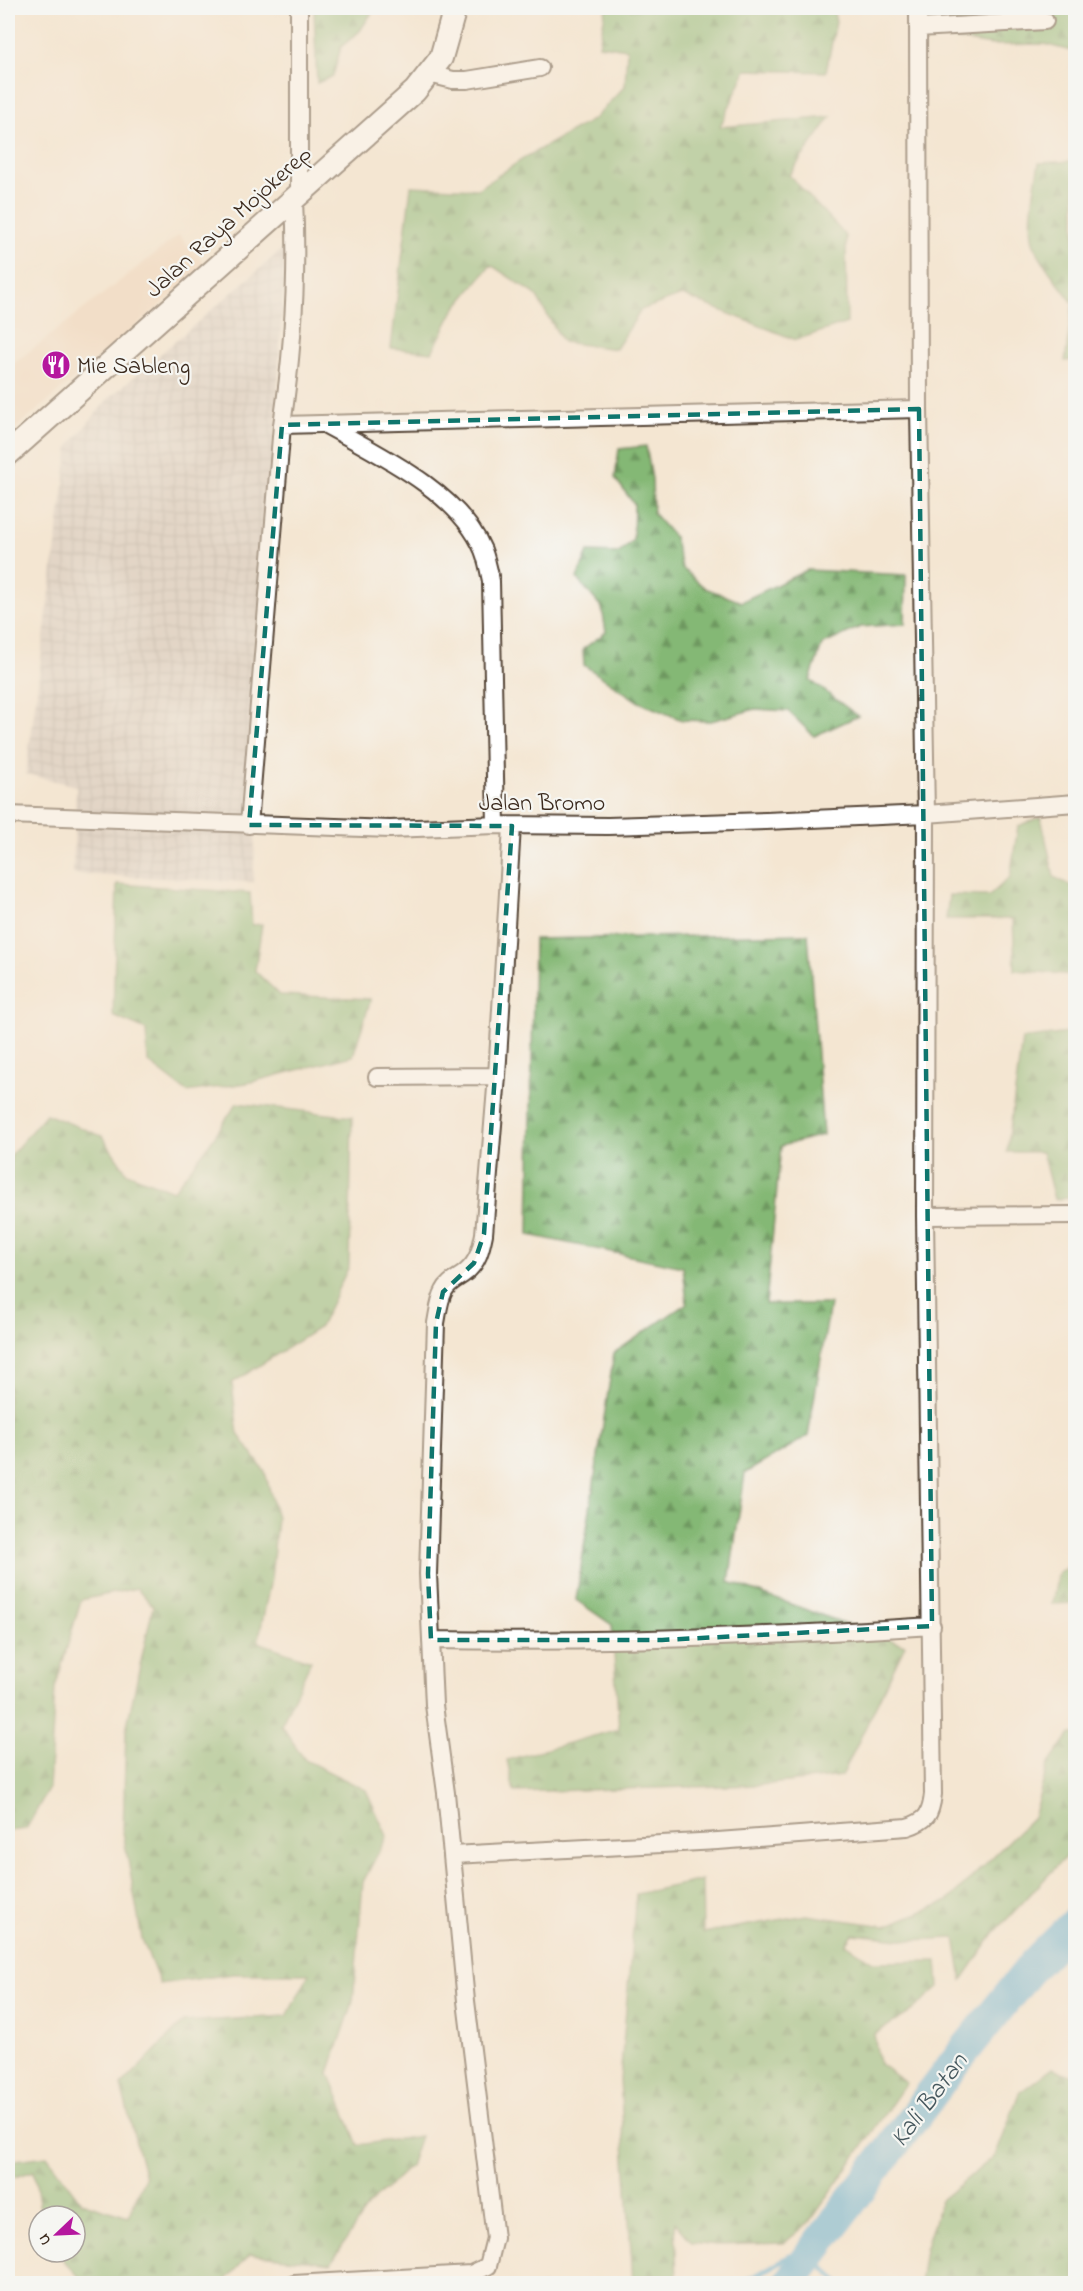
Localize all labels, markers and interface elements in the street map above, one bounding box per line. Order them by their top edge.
street label: Jalan Raya Mojokerep [139,138,321,308]
restaurant icon: Mie Sableng [40,349,72,381]
place label: Mie Sableng [77,350,190,385]
street label: Jalan Bromo [479,787,605,822]
water label: Kali Batan [882,2045,979,2156]
north arrow [27,2204,87,2264]
text: U [32,2230,58,2248]

